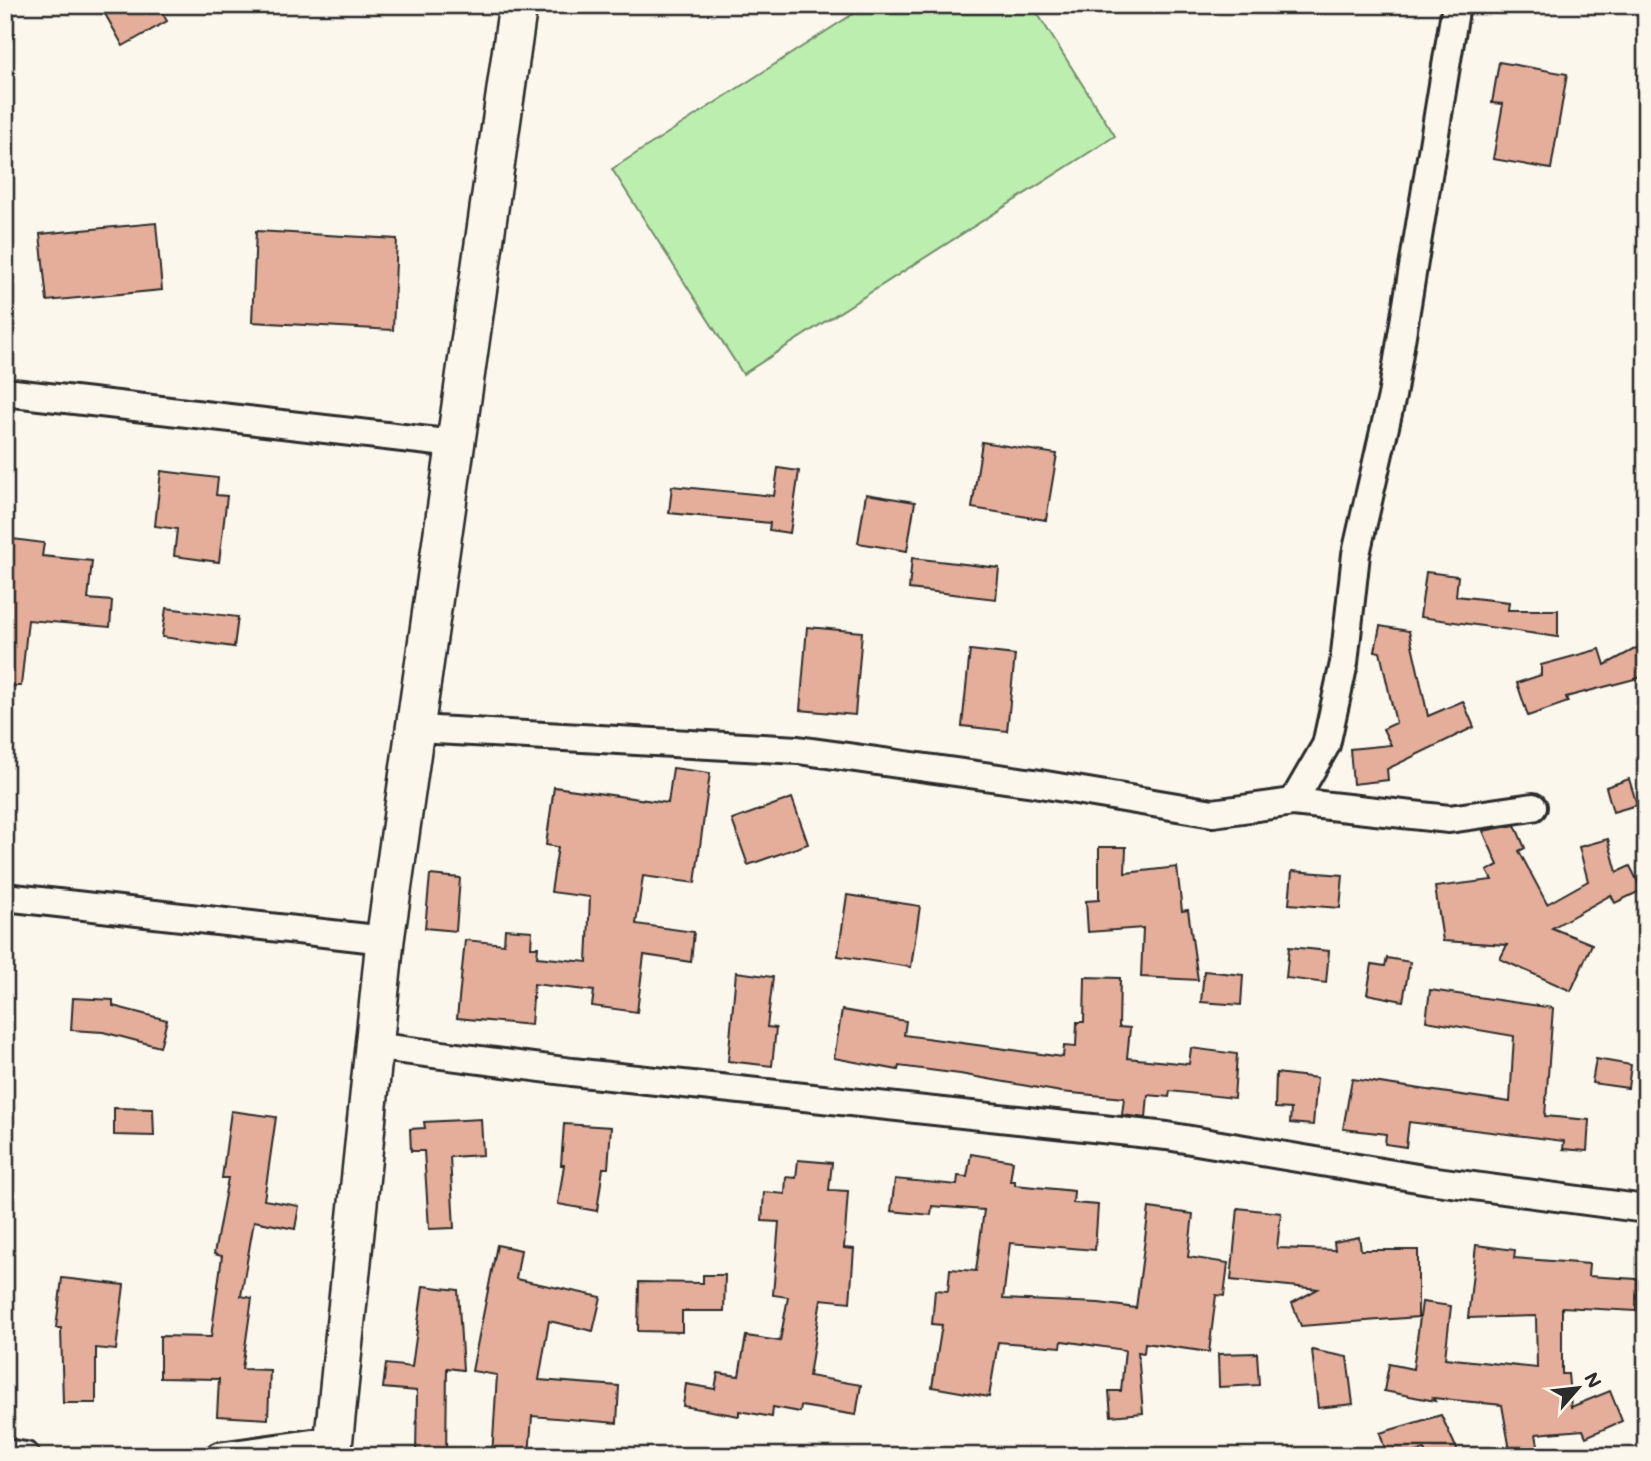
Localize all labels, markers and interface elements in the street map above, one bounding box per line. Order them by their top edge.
north arrow [1542,1352,1612,1422]
text: N [1579,1368,1608,1392]

